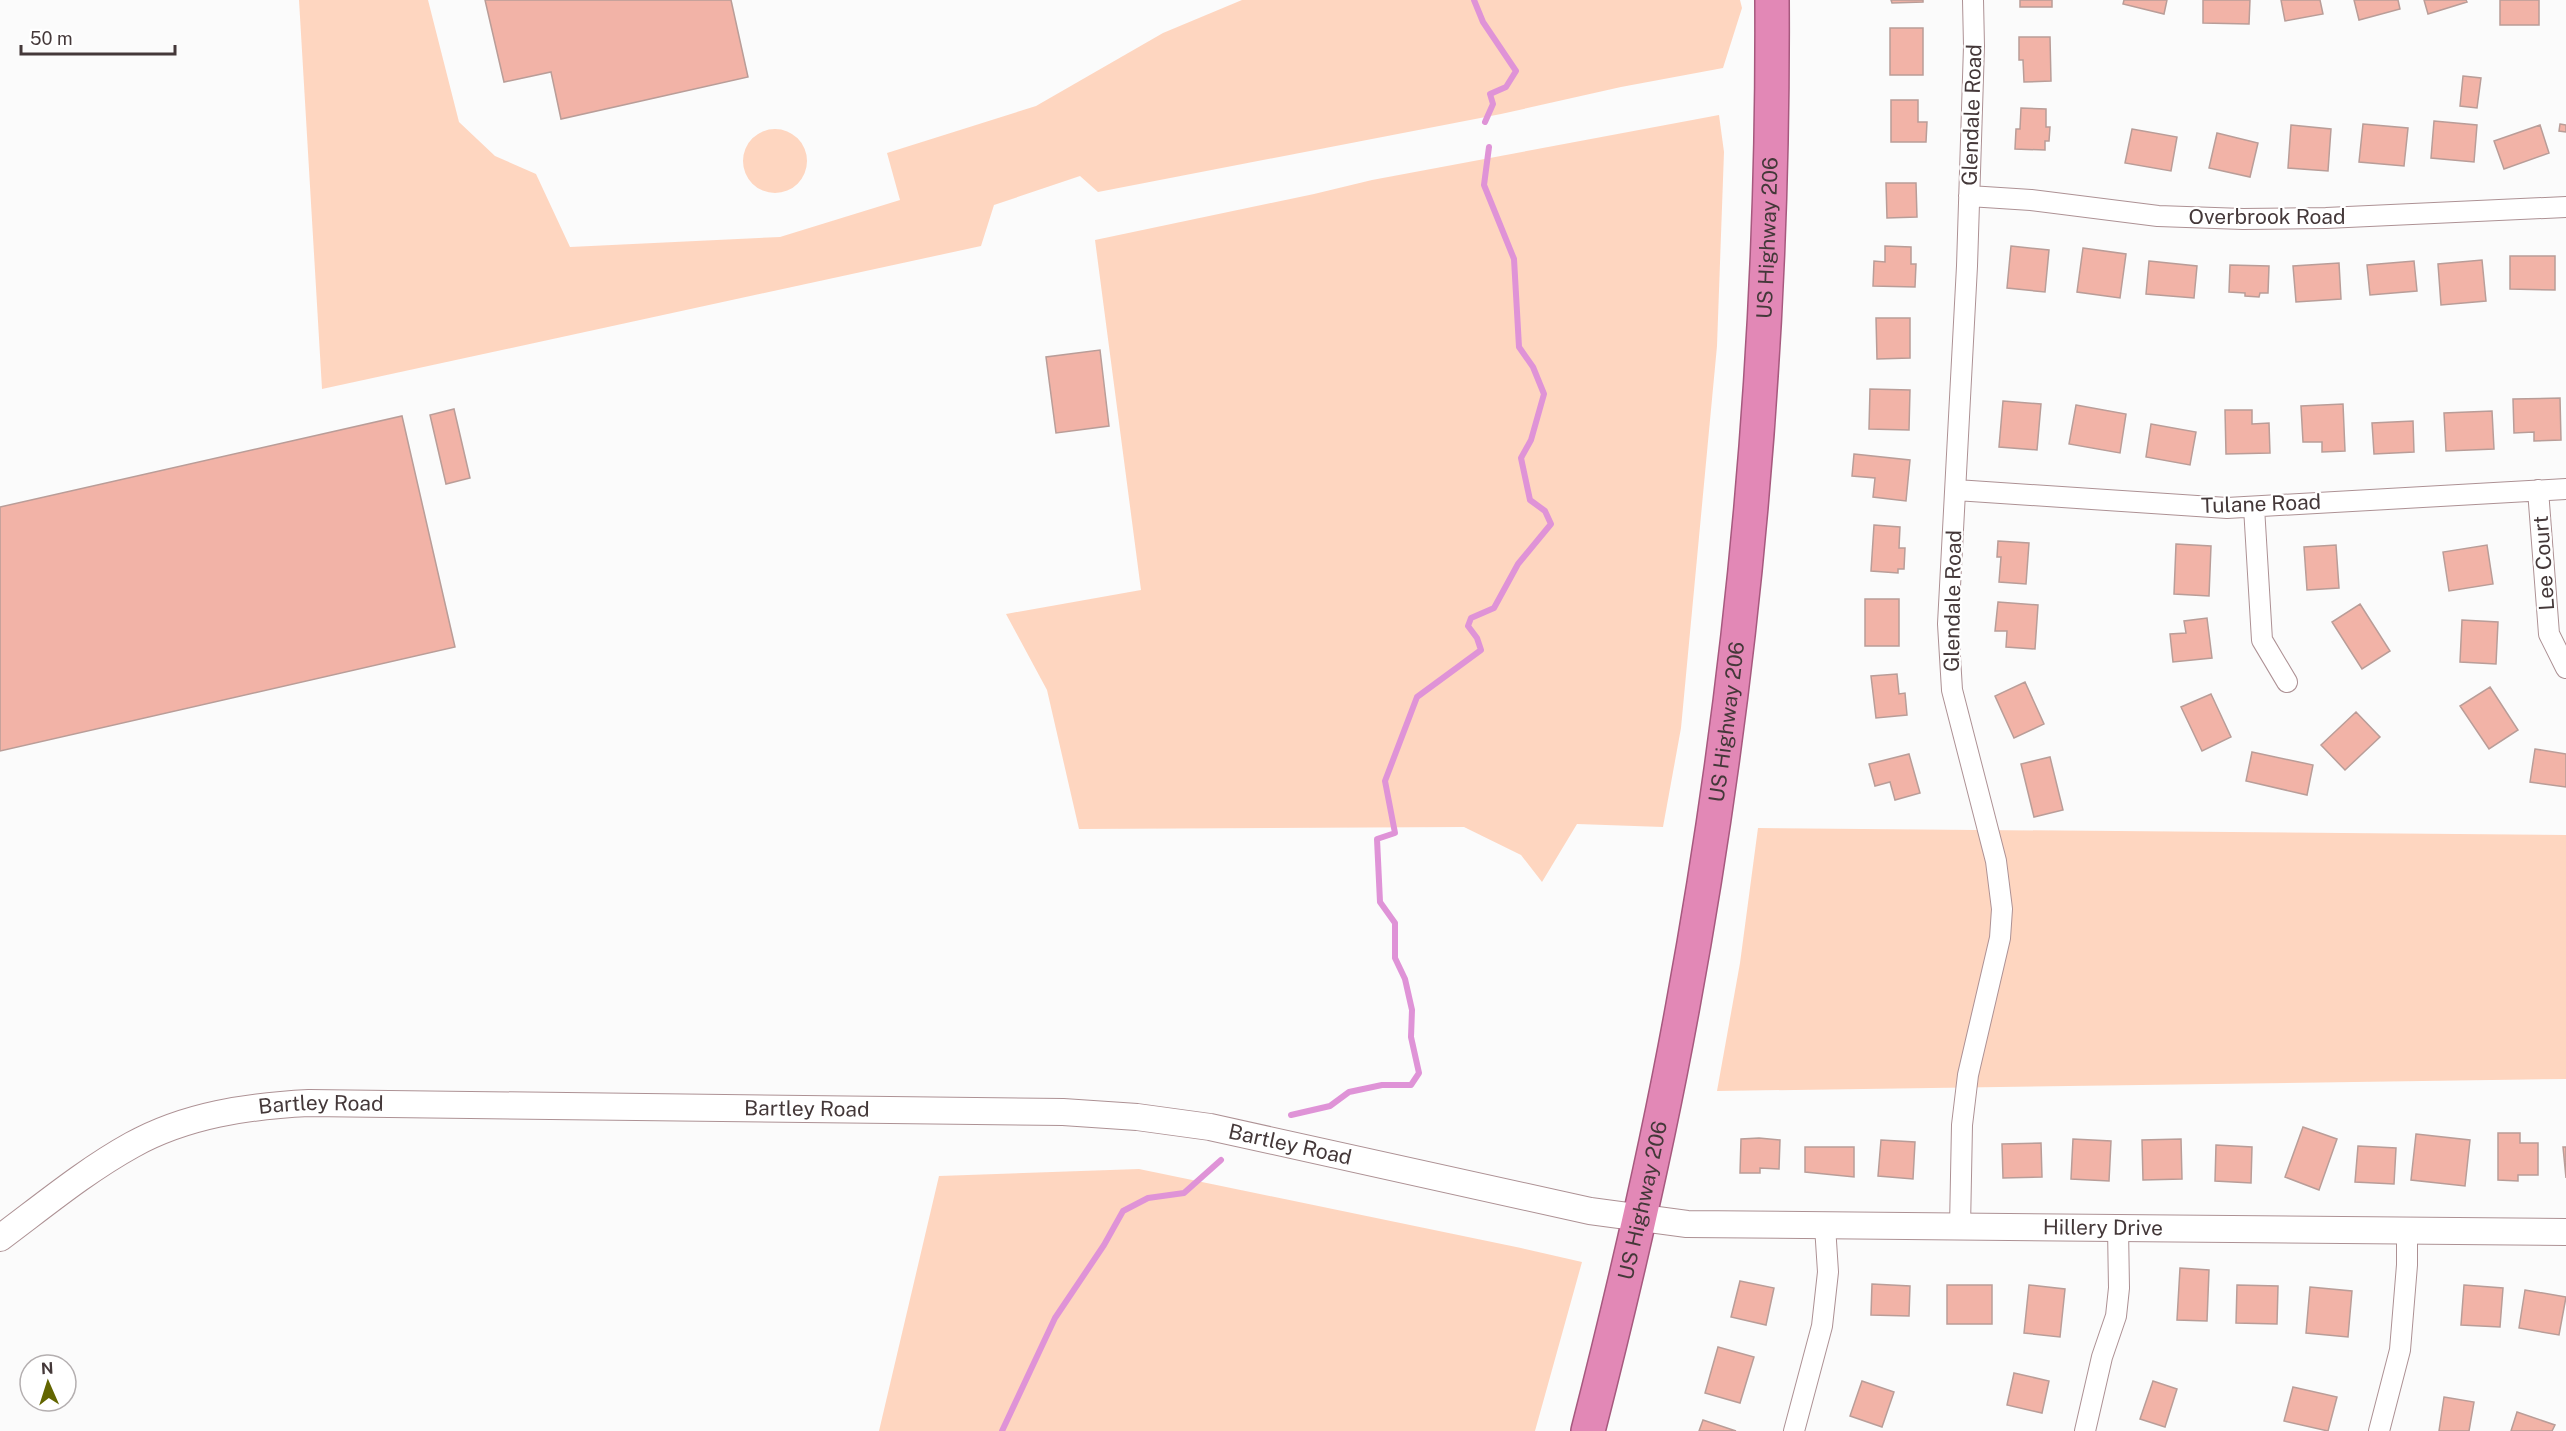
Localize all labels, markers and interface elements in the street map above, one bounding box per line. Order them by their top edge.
scale bar [21,18,176,56]
text: 50 m [30,28,73,49]
street label: Glendale Road [1957,44,1986,186]
street label: US Highway 206 [1751,157,1783,319]
street label: Overbrook Road [2189,204,2345,229]
street label: Tulane Road [2200,489,2321,518]
street label: Lee Court [2528,515,2559,611]
street label: Glendale Road [1939,530,1966,672]
street label: US Highway 206 [1704,640,1749,804]
street label: Bartley Road [257,1090,384,1119]
street label: Bartley Road [744,1095,870,1122]
street label: Bartley Road [1226,1118,1354,1170]
street label: US Highway 206 [1613,1119,1672,1282]
street label: Hillery Drive [2043,1214,2163,1240]
north arrow [18,1353,78,1413]
text: N [40,1359,54,1378]

